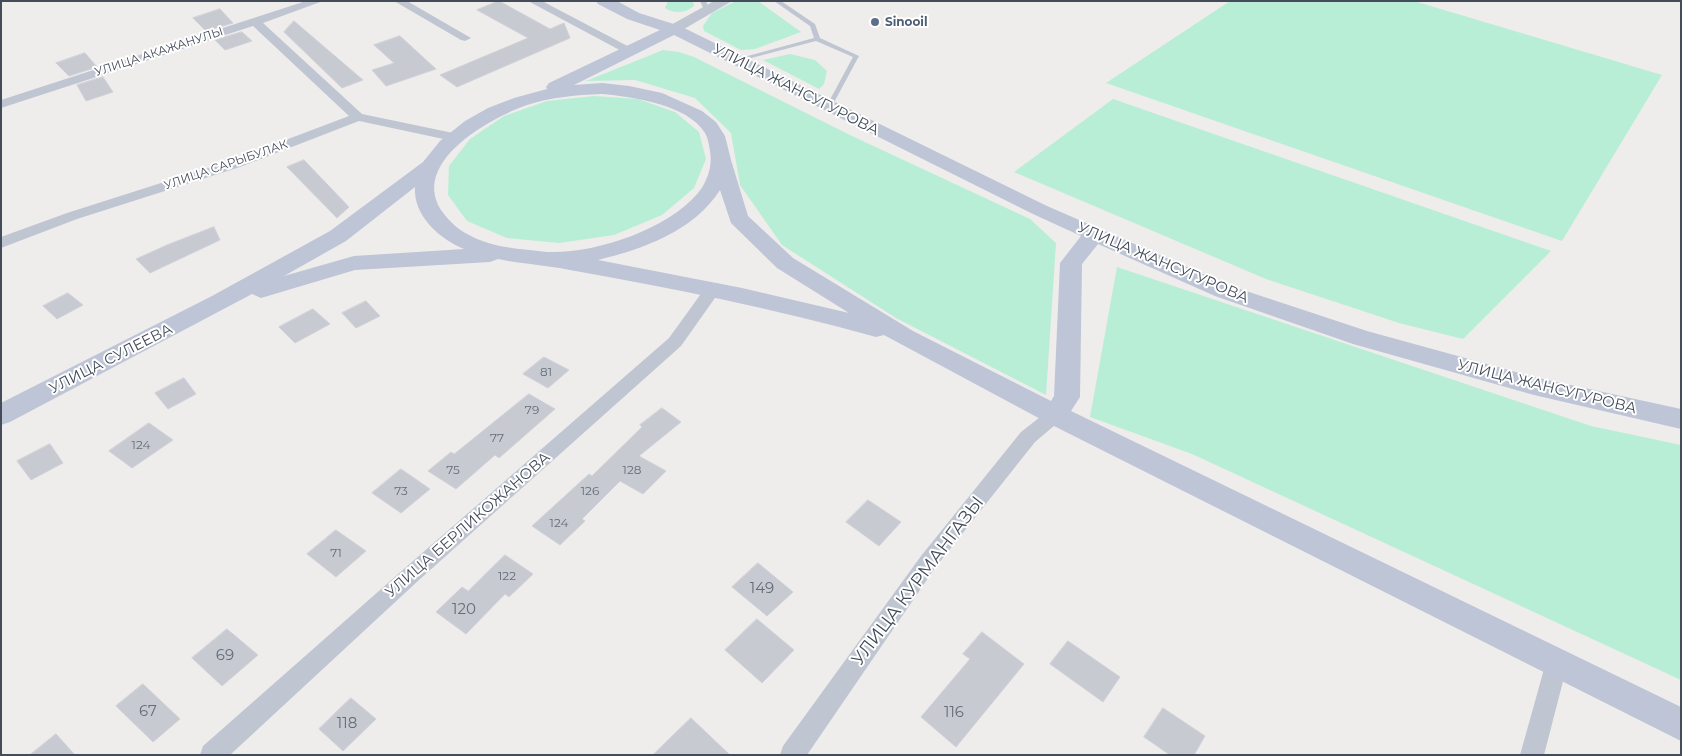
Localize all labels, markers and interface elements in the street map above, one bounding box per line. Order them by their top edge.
place label: Sinooil [885,15,928,29]
marker: Sinooil [869,16,881,28]
street label: УЛИЦА АКАЖАНУЛЫ [93,24,225,80]
street label: УЛИЦА ЖАНСУГУРОВА [710,40,882,140]
street label: УЛИЦА САРЫБУЛАК [162,137,290,193]
street label: УЛИЦА ЖАНСУГУРОВА [1075,219,1251,307]
street label: УЛИЦА СУЛЕЕВА [46,320,176,398]
street label: УЛИЦА ЖАНСУГУРОВА [1456,356,1638,418]
house number: 81 [540,365,552,379]
house number: 79 [525,403,539,417]
house number: 77 [490,431,504,445]
house number: 124 [132,438,150,452]
street label: УЛИЦА БЕРЛИКОЖАНОВА [382,449,554,601]
house number: 75 [446,463,460,477]
house number: 128 [623,463,641,477]
house number: 73 [394,484,408,498]
house number: 126 [581,484,599,498]
street label: УЛИЦА КУРМАНГАЗЫ [847,492,989,670]
house number: 124 [550,516,568,530]
house number: 71 [330,546,342,560]
house number: 122 [498,569,516,583]
house number: 149 [750,580,774,598]
house number: 120 [452,601,476,619]
house number: 69 [216,647,234,665]
house number: 67 [139,703,157,721]
house number: 116 [944,704,964,722]
house number: 118 [337,715,357,733]

